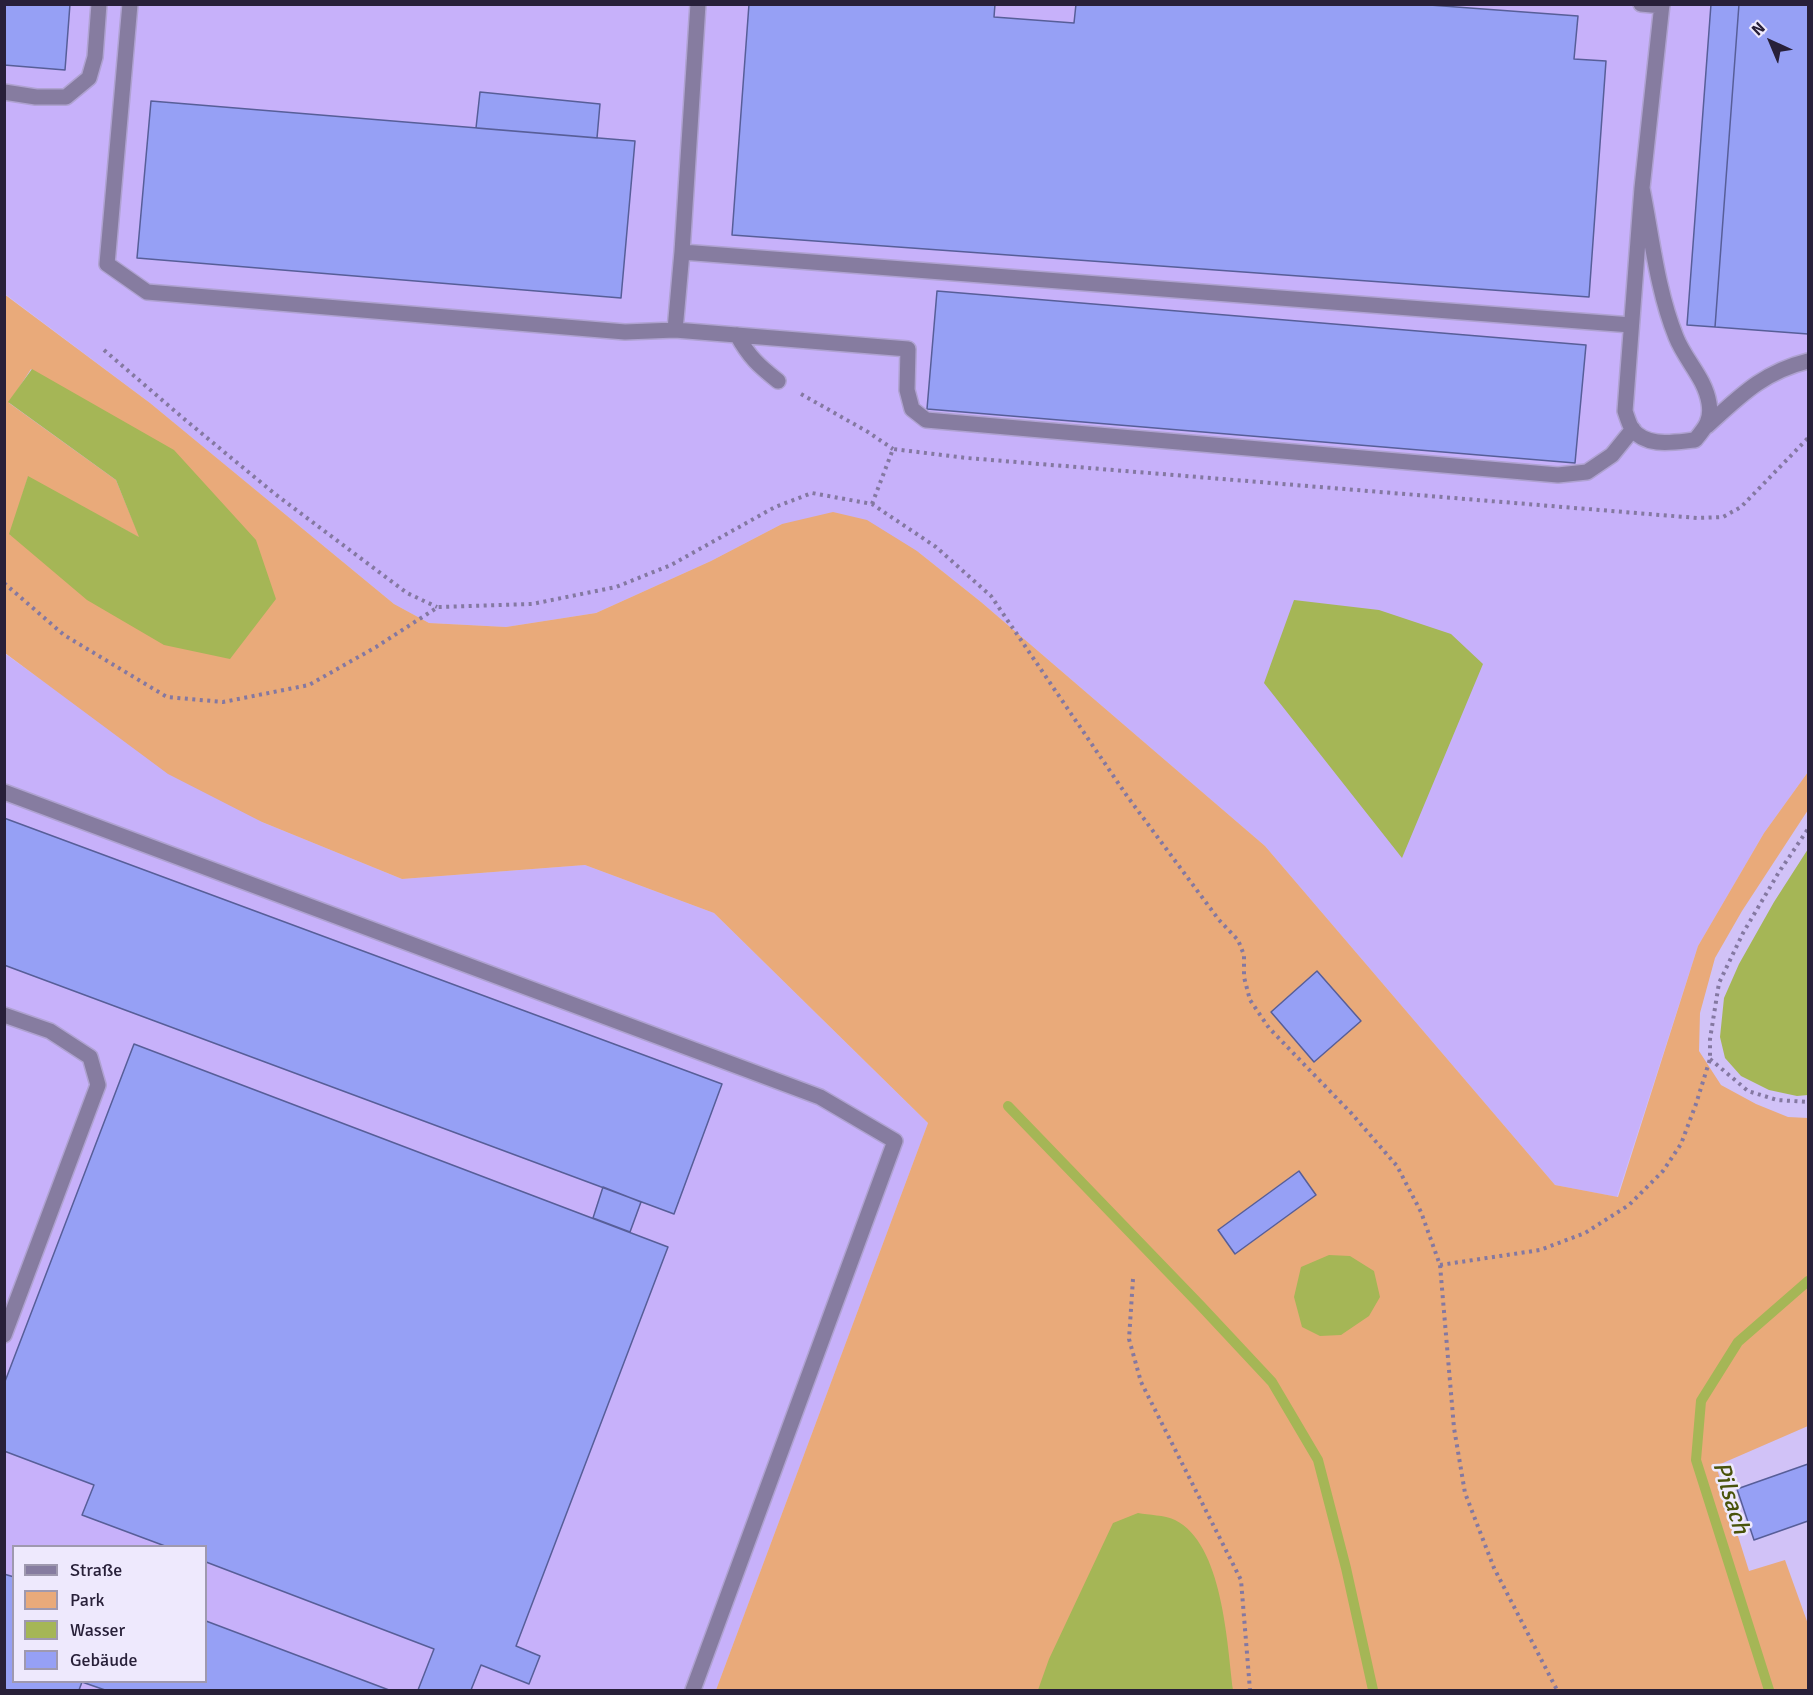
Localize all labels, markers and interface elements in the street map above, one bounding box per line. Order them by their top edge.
north arrow [1741,12,1801,72]
text: N [1748,18,1769,40]
water label: Pilsach [1705,1458,1755,1538]
legend [12,1545,207,1683]
text: Straße [70,1559,122,1581]
text: Park [70,1589,105,1611]
text: Wasser [70,1619,125,1641]
text: Gebäude [70,1649,138,1671]

